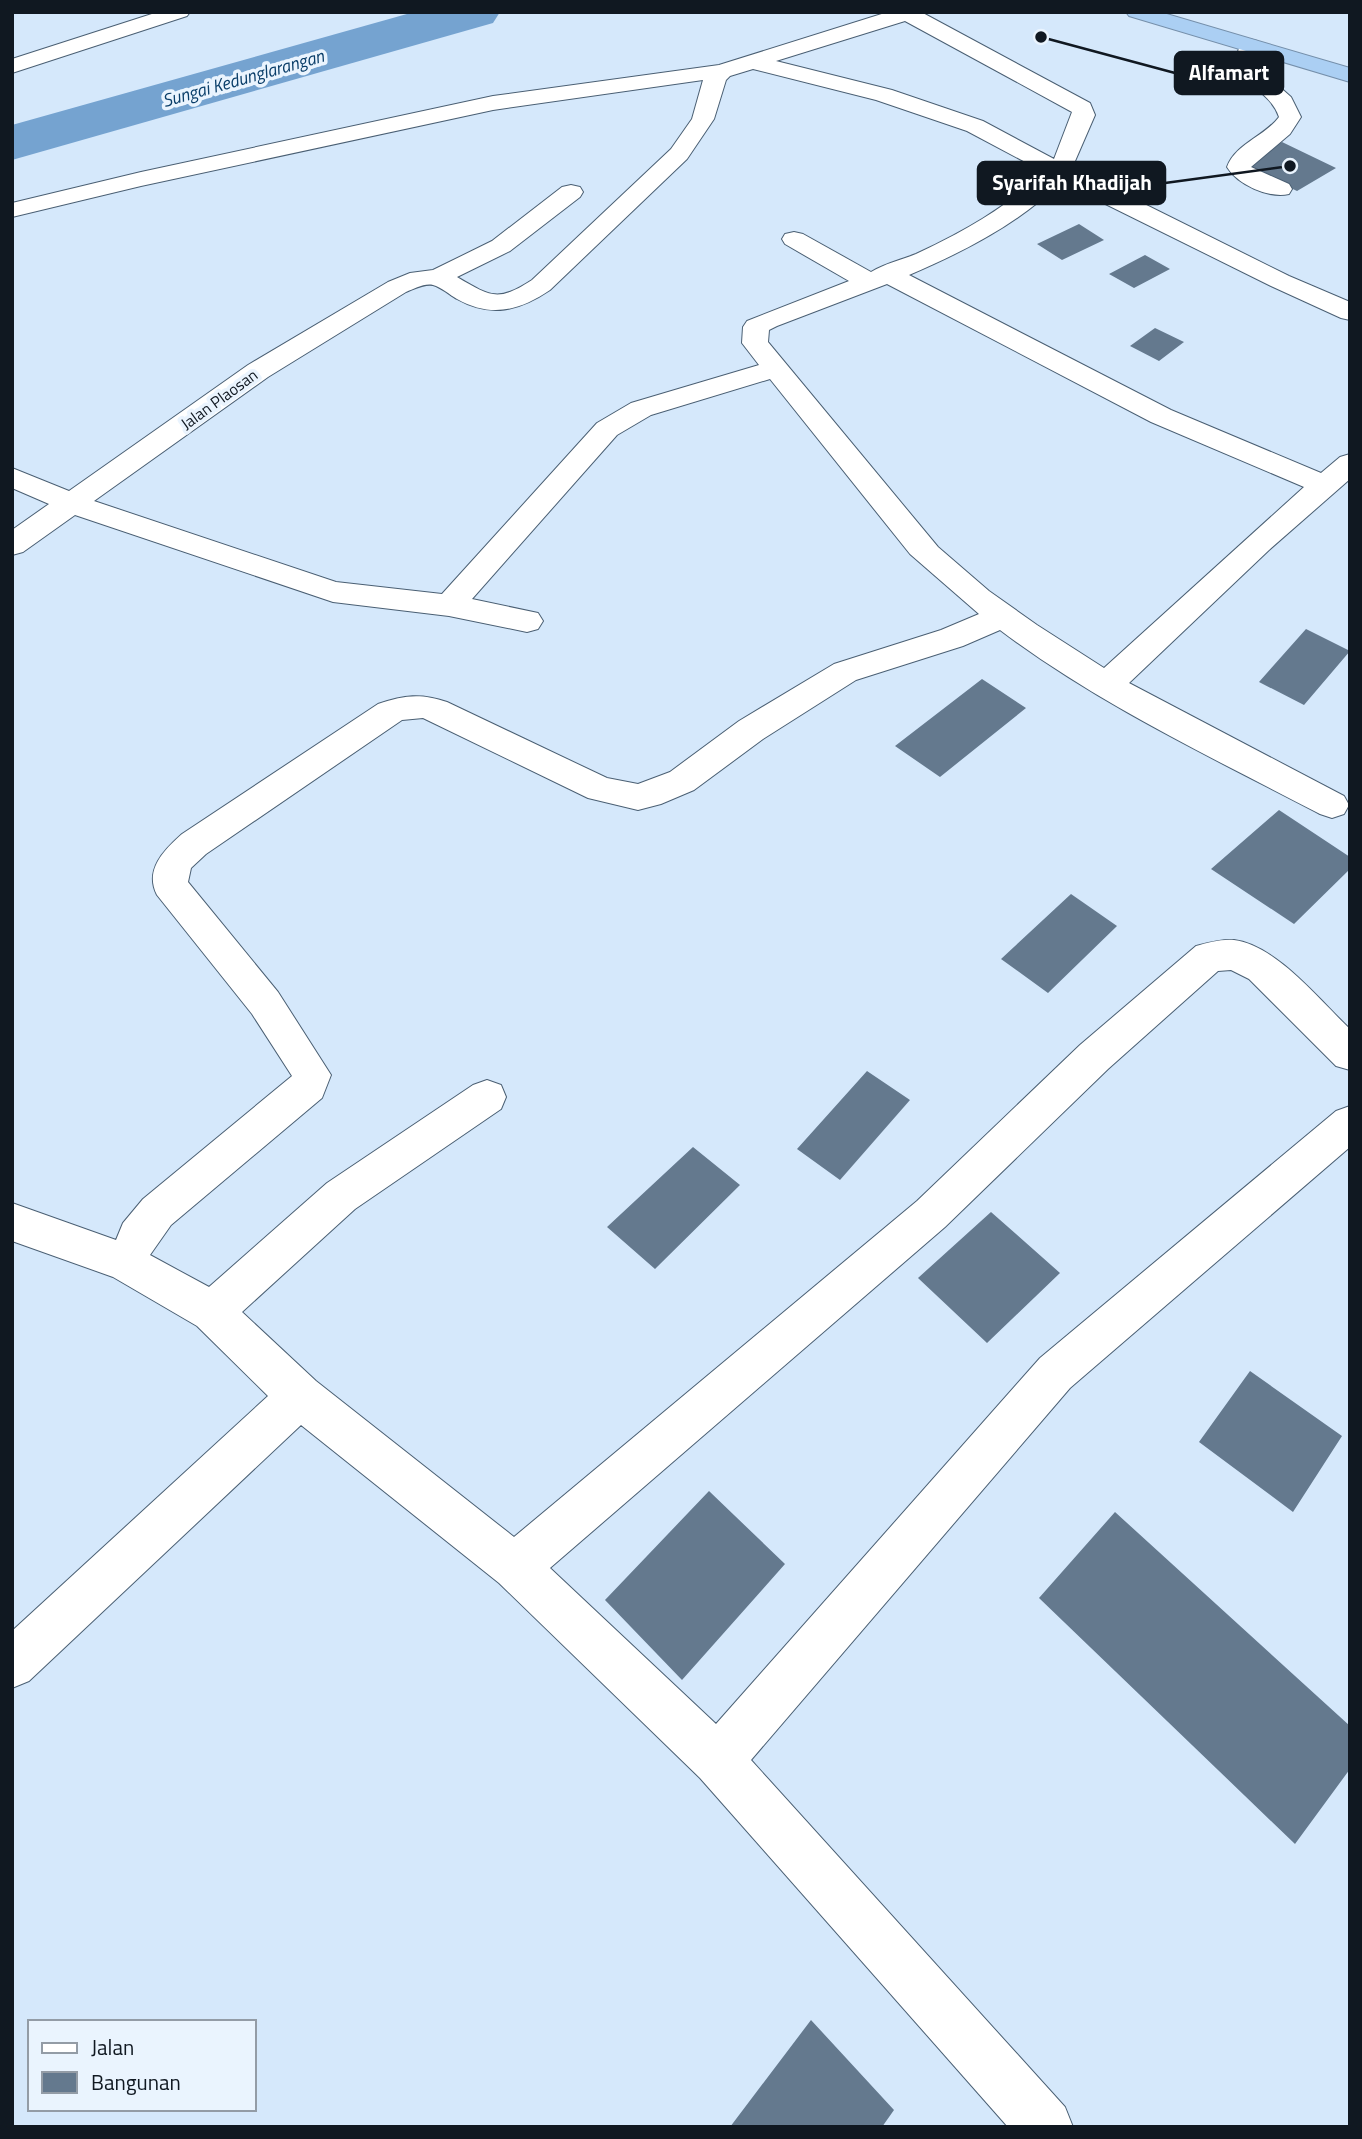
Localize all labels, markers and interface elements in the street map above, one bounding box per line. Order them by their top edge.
water label: Sungai Kedunglarangan [159,42,328,114]
callout: Alfamart [1175,52,1283,94]
text: Alfamart [1189,56,1270,88]
callout: Syarifah Khadijah [978,162,1165,204]
text: Syarifah Khadijah [992,166,1152,198]
street label: Jalan Plaosan [175,363,263,435]
legend [28,2020,256,2111]
text: Jalan [91,2031,134,2063]
text: Bangunan [91,2066,181,2098]

